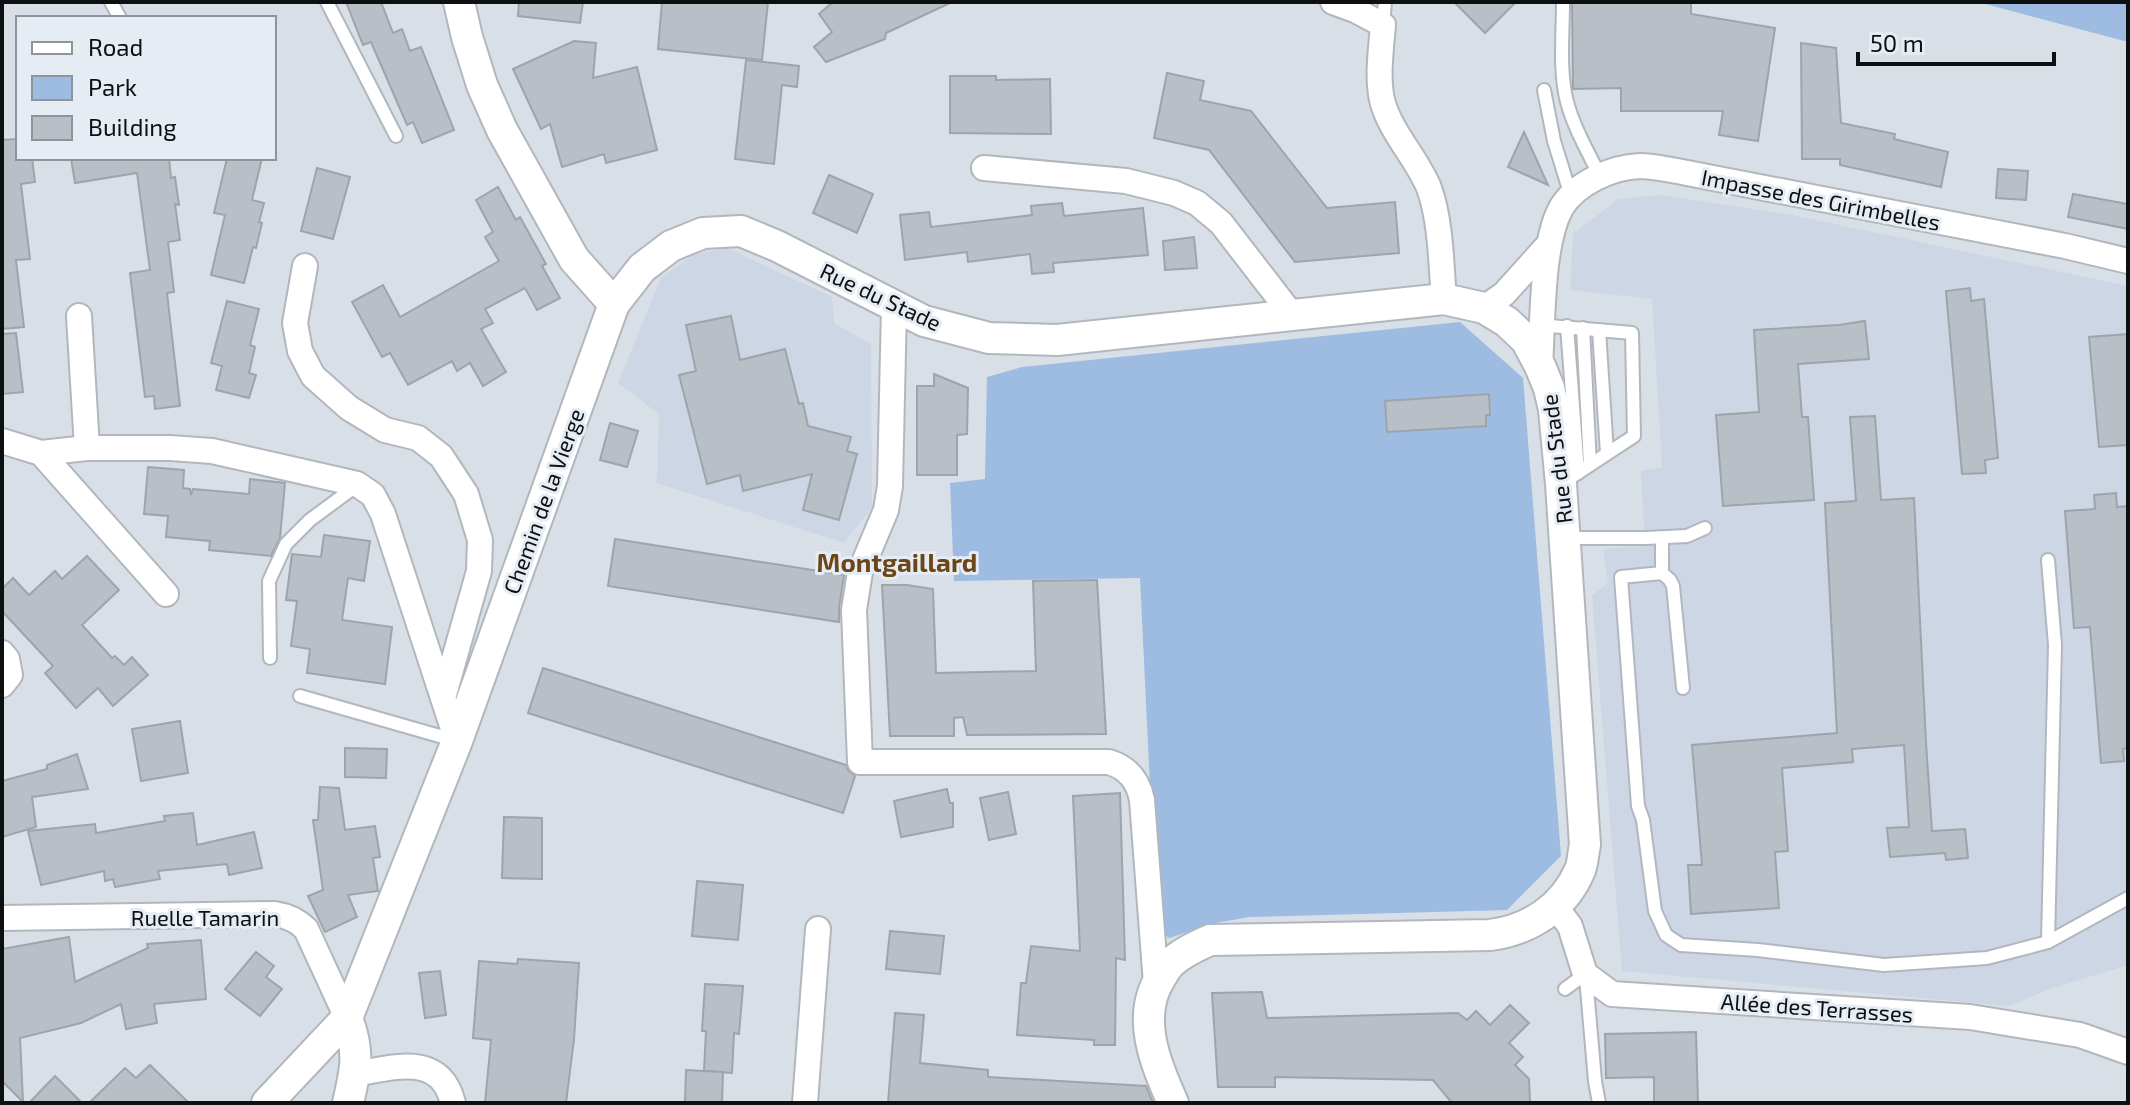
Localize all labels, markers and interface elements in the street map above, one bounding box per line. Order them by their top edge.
legend [16,16,276,160]
scale bar [1858,16,2054,66]
text: 50 m [1870,28,1924,57]
text: Road [88,32,143,61]
text: Park [88,72,137,101]
text: Building [88,112,177,141]
street label: Impasse des Girimbelles [1699,163,1943,235]
street label: Rue du Stade [817,257,945,335]
street label: Rue du Stade [1535,393,1577,525]
street label: Chemin de la Vierge [497,405,589,597]
district label: Montgaillard [817,546,977,577]
street label: Ruelle Tamarin [131,904,279,930]
street label: Allée des Terrasses [1720,987,1914,1027]

